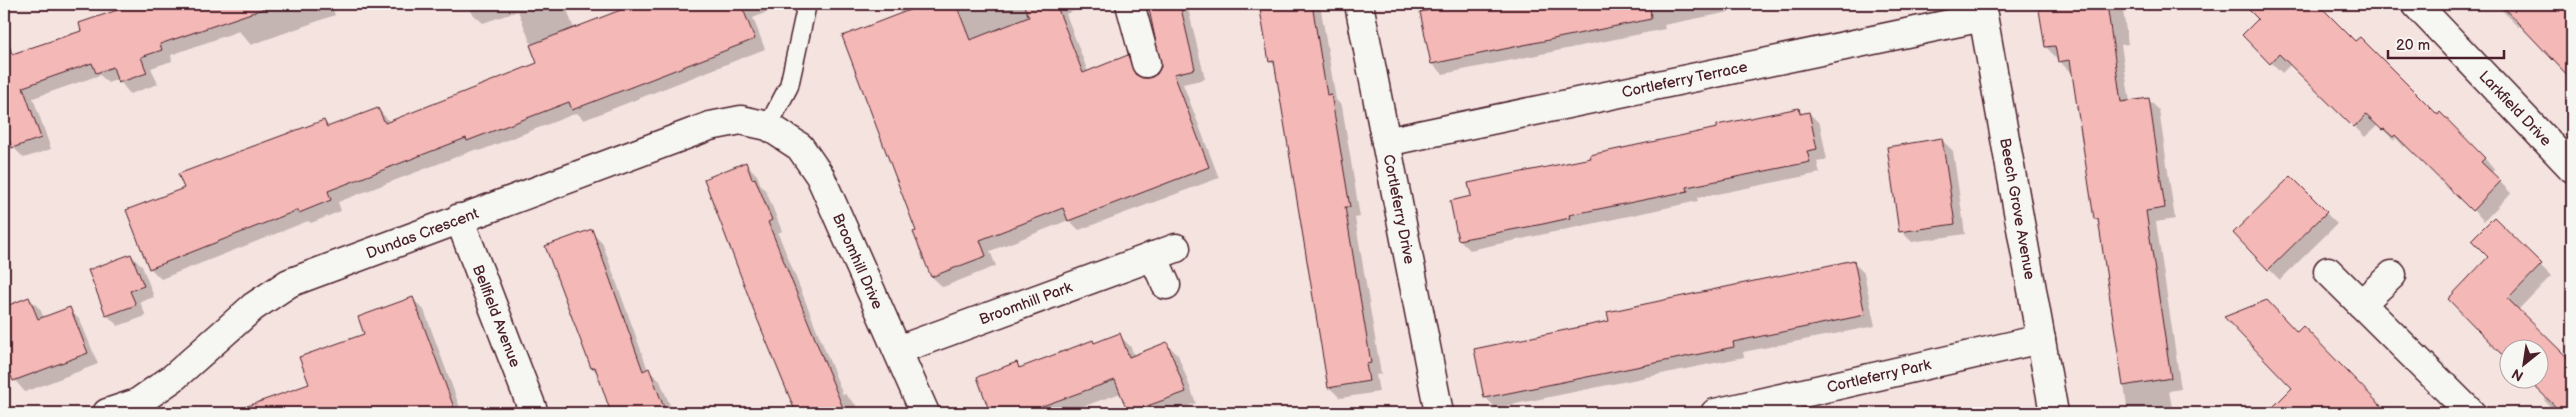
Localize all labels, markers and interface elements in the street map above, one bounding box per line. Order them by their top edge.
scale bar [2388,28,2505,60]
text: 20 m [2396,36,2430,55]
street label: Cortleferry Terrace [1620,58,1749,102]
street label: Larkfield Drive [2475,67,2555,150]
street label: Beech Grove Avenue [1995,136,2039,281]
street label: Cortleferry Drive [1379,153,1419,266]
street label: Dundas Crescent [364,204,482,263]
street label: Broomhill Drive [828,211,887,312]
street label: Bellfield Avenue [468,262,525,370]
street label: Broomhill Park [977,278,1076,329]
north arrow [2498,340,2548,390]
street label: Cortleferry Park [1825,355,1933,397]
text: N [2509,365,2527,385]

